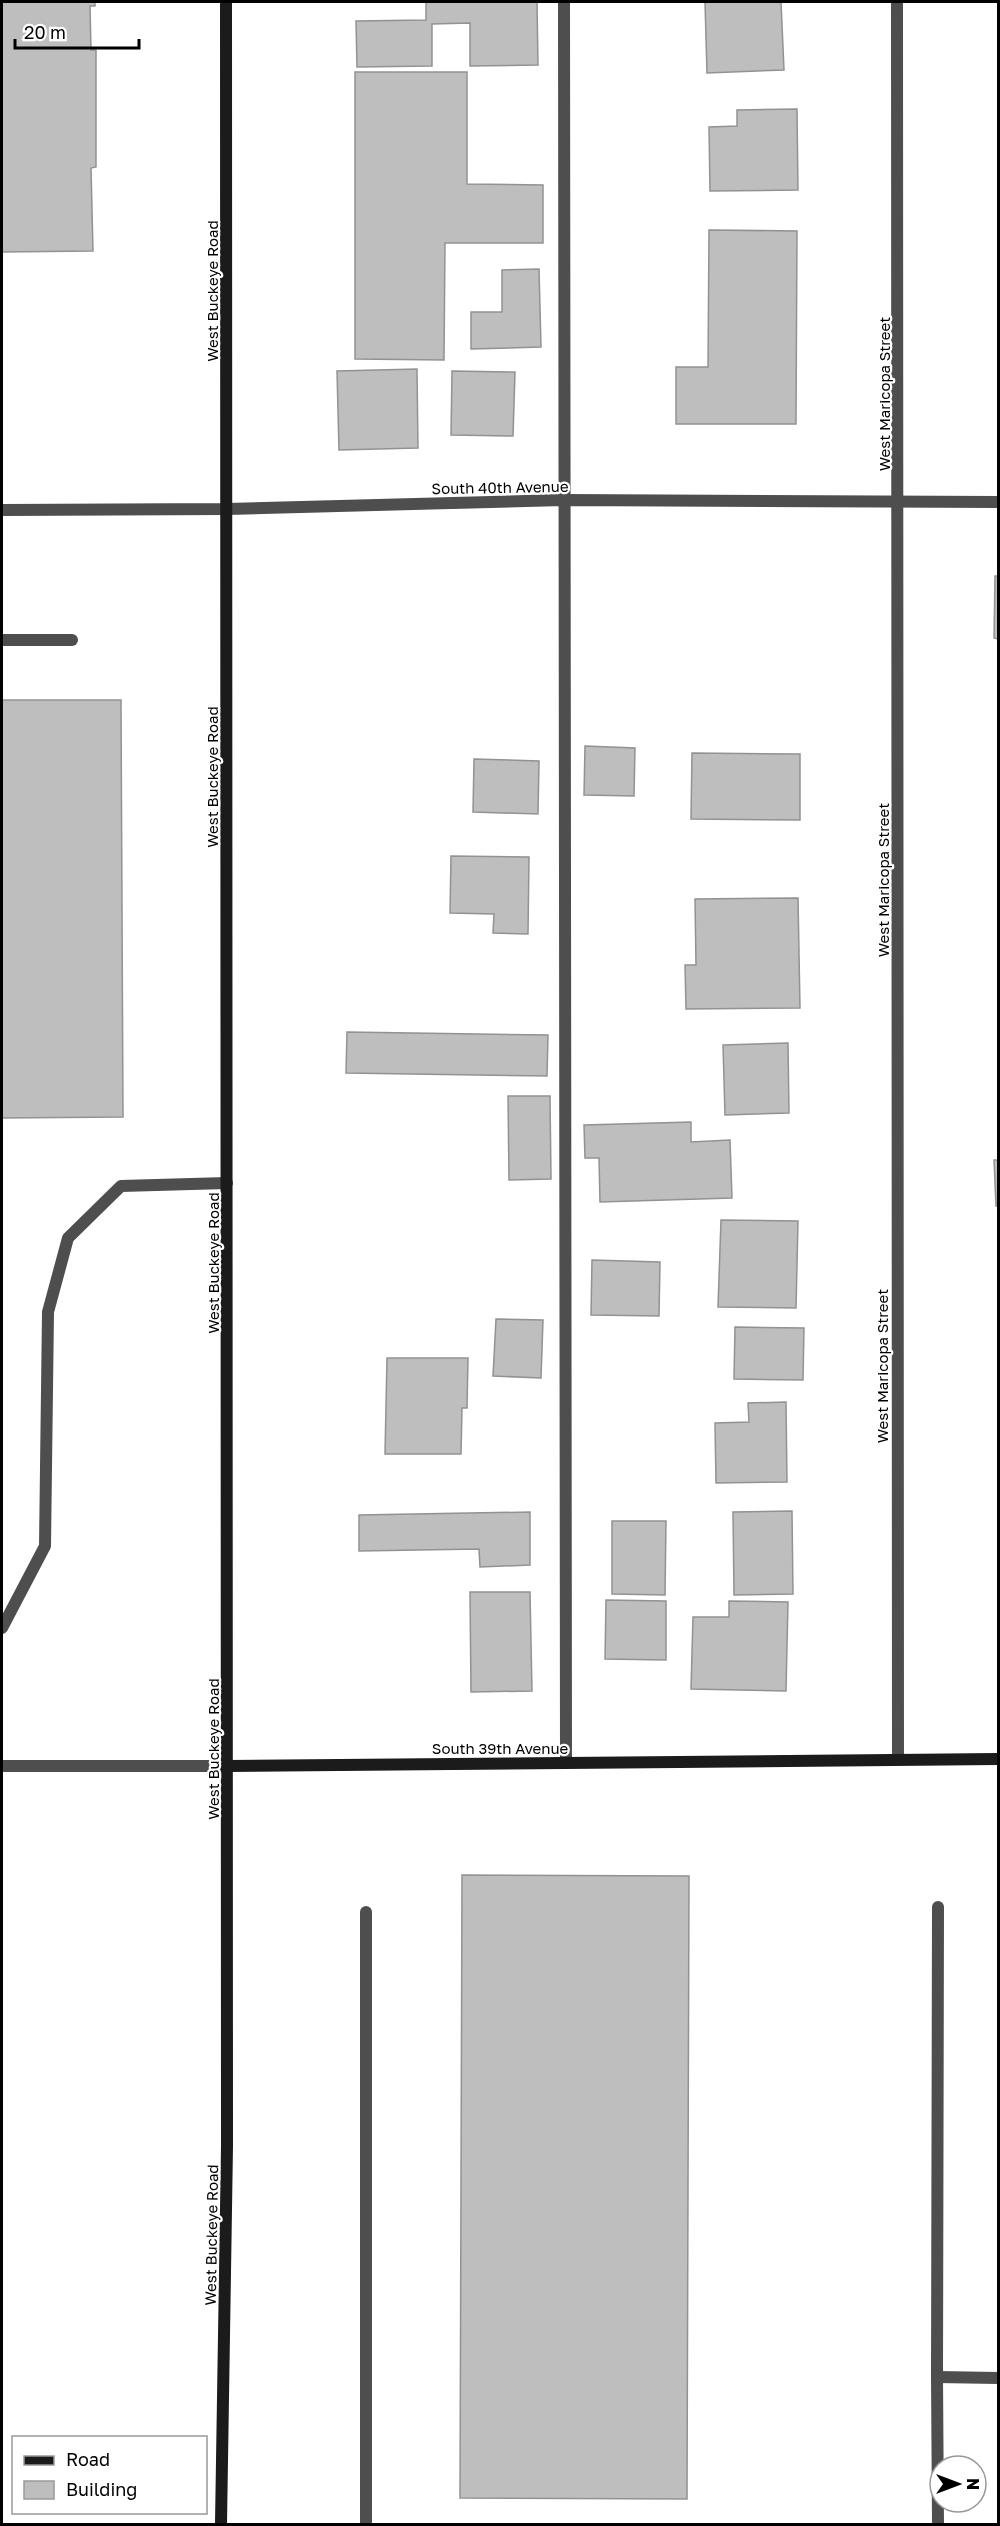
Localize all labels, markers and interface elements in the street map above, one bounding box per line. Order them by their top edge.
scale bar [15,12,140,50]
text: 20 m [24,21,66,43]
street label: West Buckeye Road [203,220,221,362]
street label: West Maricopa Street [875,317,893,471]
street label: South 40th Avenue [431,477,569,497]
street label: West Buckeye Road [203,706,221,848]
street label: West Maricopa Street [874,803,892,957]
street label: West Buckeye Road [204,1192,222,1334]
street label: West Maricopa Street [873,1289,891,1443]
street label: West Buckeye Road [204,1678,222,1820]
street label: South 39th Avenue [432,1739,569,1757]
street label: West Buckeye Road [201,2164,221,2306]
legend [12,2436,207,2514]
text: Road [66,2448,110,2470]
north arrow [928,2454,988,2514]
text: Building [66,2478,137,2500]
text: N [963,2478,983,2490]

